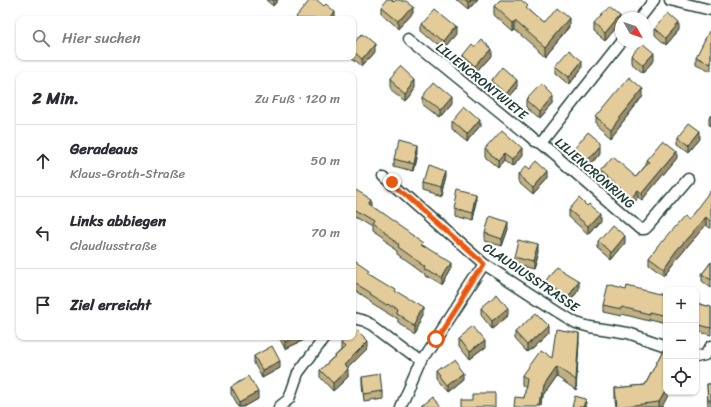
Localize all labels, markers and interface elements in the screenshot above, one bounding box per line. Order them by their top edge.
north arrow [615,12,651,48]
search box [16,16,356,60]
text: Hier suchen [62,25,141,51]
icon: search [30,27,52,49]
street label: LILIENCRONTWIETE [431,36,534,126]
text: 2 Min. [32,83,79,113]
text: Zu Fuß · 120 m [255,87,340,110]
street label: LILIENCRONRING [550,131,640,215]
text: Geradeaus [70,136,138,162]
text: 50 m [310,149,340,172]
icon: ahead [32,150,54,172]
text: Klaus-Groth-Straße [70,162,185,185]
route end [383,173,401,191]
text: Links abbiegen [70,208,166,234]
text: 70 m [311,221,340,244]
icon: left [32,222,54,244]
text: Claudiusstraße [70,234,157,257]
street label: CLAUDIUSSTRASSE [478,236,585,319]
map controls [663,287,699,395]
button: + [663,287,699,323]
text: Ziel erreicht [70,292,151,318]
icon: arrive [32,294,54,316]
button: − [663,323,699,359]
route start [427,330,445,348]
button: locate [663,359,699,395]

